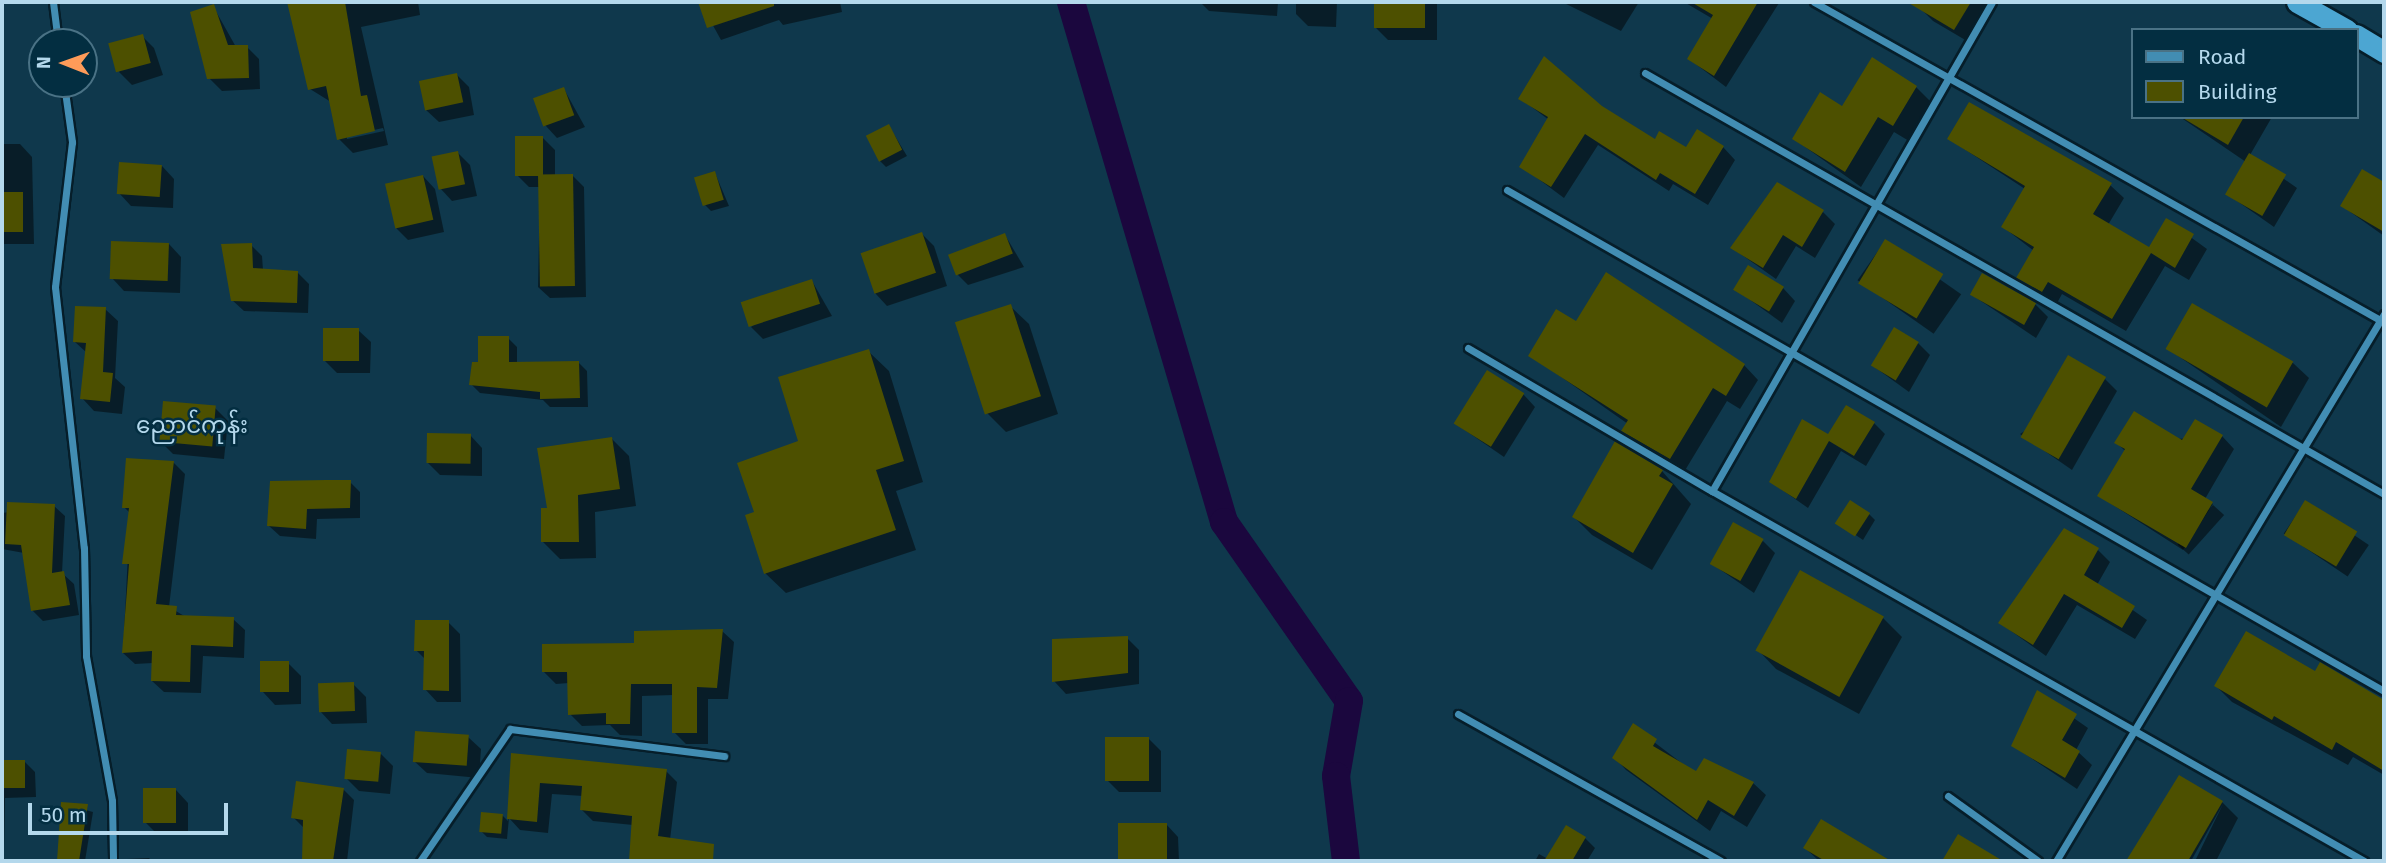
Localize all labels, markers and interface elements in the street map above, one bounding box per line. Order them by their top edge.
north arrow [28,28,98,98]
legend [2130,28,2358,119]
text: Road [2198,44,2246,70]
text: N [32,56,55,69]
text: Building [2198,79,2277,105]
district label: ညောင်ကုန်း [136,411,248,439]
scale bar [32,790,231,834]
text: 50 m [41,802,87,828]

